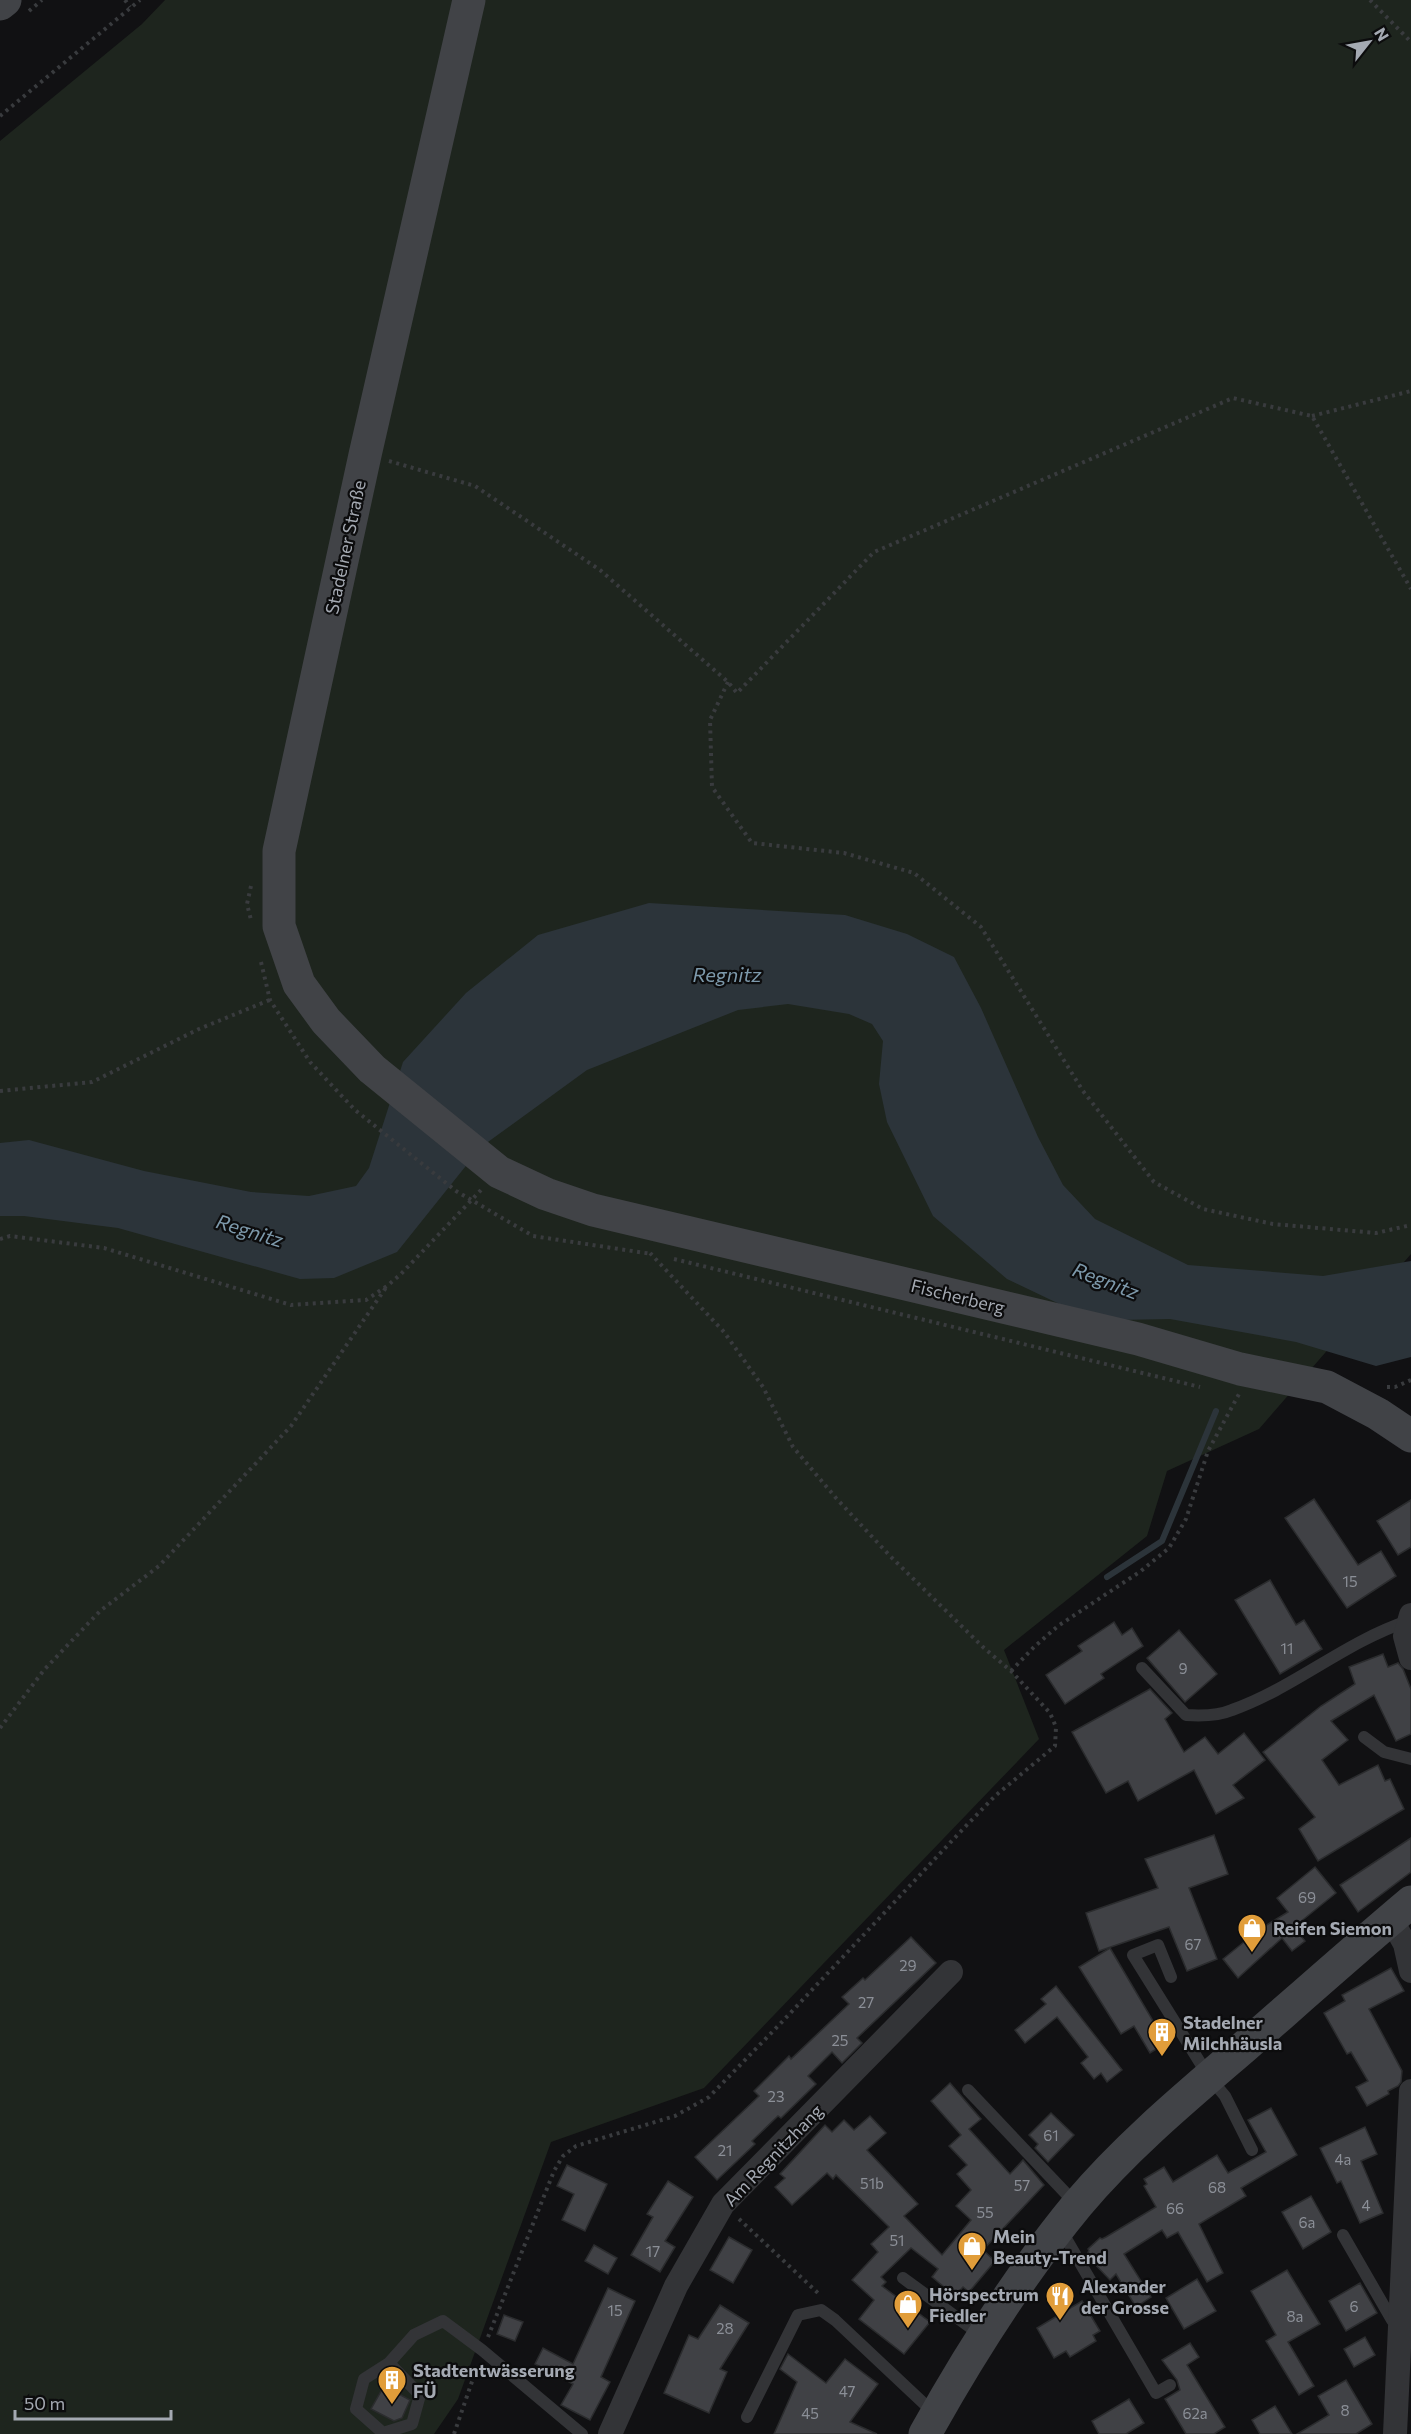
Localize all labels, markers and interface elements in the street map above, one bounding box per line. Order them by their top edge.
north arrow [1339,12,1399,72]
text: N [1371,24,1394,44]
street label: Stadelner Straße [320,478,370,616]
water label: Regnitz [693,962,761,986]
water label: Regnitz [214,1208,286,1252]
water label: Regnitz [1070,1256,1142,1304]
street label: Fischerberg [909,1274,1008,1318]
house number: 15 [1342,1572,1358,1590]
house number: 11 [1281,1639,1293,1657]
house number: 9 [1178,1659,1188,1677]
house number: 69 [1298,1888,1316,1906]
shop icon: Reifen Siemon [1236,1912,1268,1954]
place label: Reifen Siemon [1273,1917,1392,1939]
house number: 67 [1185,1935,1202,1953]
house number: 29 [899,1956,917,1974]
house number: 27 [858,1993,874,2011]
place label: Stadelner Milchhäusla [1183,2011,1282,2054]
building icon: Stadelner Milchhäusla [1146,2016,1178,2058]
house number: 25 [832,2031,848,2049]
house number: 23 [768,2087,784,2105]
street label: Am Regnitzhang [719,2099,827,2211]
house number: 61 [1043,2126,1059,2144]
house number: 21 [718,2141,732,2159]
house number: 4a [1335,2150,1351,2168]
house number: 51b [860,2174,884,2192]
house number: 57 [1014,2176,1030,2194]
house number: 68 [1208,2178,1226,2196]
house number: 4 [1362,2196,1371,2214]
house number: 66 [1166,2199,1184,2217]
house number: 55 [976,2203,994,2221]
house number: 6a [1299,2213,1315,2231]
place label: Mein Beauty-Trend [993,2225,1107,2268]
shop icon: Mein Beauty-Trend [956,2230,988,2272]
house number: 51 [889,2231,905,2249]
house number: 17 [646,2242,660,2260]
place label: Alexander der Grosse [1081,2275,1169,2318]
restaurant icon: Alexander der Grosse [1044,2280,1076,2322]
place label: Hörspectrum Fiedler [929,2283,1039,2326]
shop icon: Hörspectrum Fiedler [892,2288,924,2330]
house number: 6 [1349,2297,1359,2315]
house number: 15 [607,2301,623,2319]
house number: 8a [1287,2307,1303,2325]
house number: 28 [716,2319,734,2337]
place label: Stadtentwässerung FÜ [413,2359,575,2402]
building icon: Stadtentwässerung FÜ [376,2364,408,2406]
house number: 47 [839,2382,855,2400]
scale bar [15,2383,171,2421]
text: 50 m [24,2392,65,2414]
house number: 8 [1340,2401,1350,2419]
house number: 45 [801,2404,819,2422]
house number: 62a [1182,2404,1208,2422]

